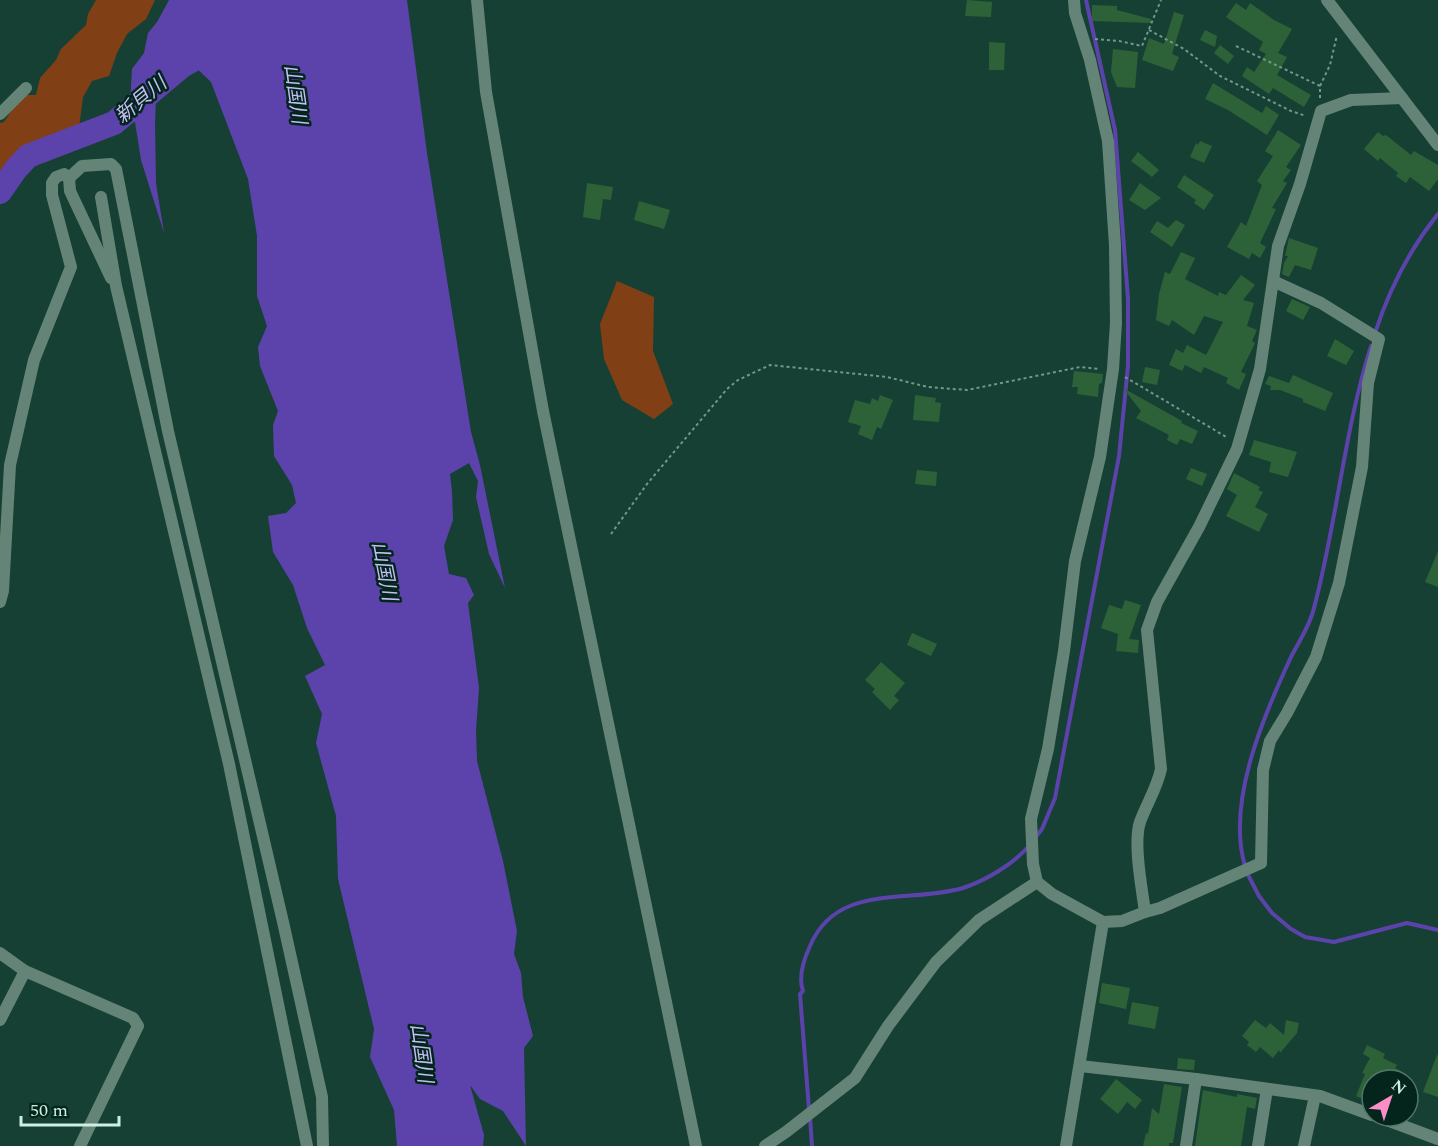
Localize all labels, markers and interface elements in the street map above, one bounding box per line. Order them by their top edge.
water label: 山国川 [276,62,314,128]
water label: 新貝川 [108,68,175,131]
water label: 山国川 [364,539,405,605]
water label: 山国川 [402,1021,440,1087]
north arrow [1360,1068,1420,1128]
text: N [1386,1074,1411,1101]
scale bar [21,1089,118,1127]
text: 50 m [30,1097,68,1124]

